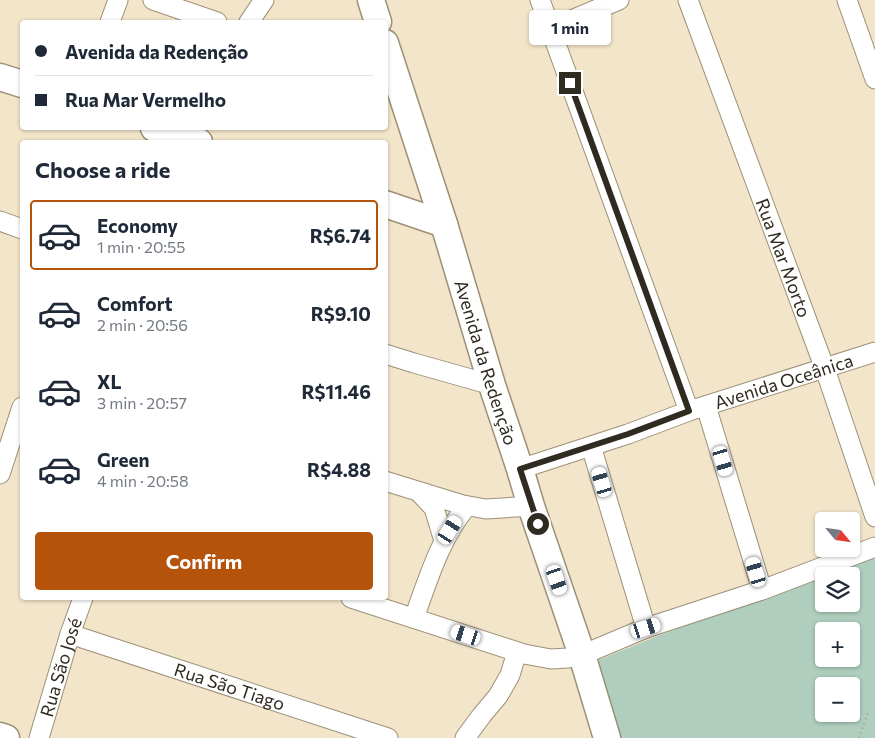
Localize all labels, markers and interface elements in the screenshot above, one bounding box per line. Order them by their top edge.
callout: 1 min [529,11,611,46]
text: 1 min [551,18,589,37]
text: Avenida da Redenção [65,40,248,63]
route end [559,72,581,94]
text: Rua Mar Vermelho [65,88,226,111]
text: Choose a ride [35,156,170,183]
street label: Rua Mar Morto [752,195,816,320]
icon: car [37,213,82,258]
text: Economy [97,214,178,237]
text: R$6.74 [310,224,371,247]
text: 1 min · 20:55 [97,237,185,256]
street label: Avenida da Redenção [450,277,522,448]
icon: car [37,291,82,336]
text: Comfort [97,292,173,315]
text: R$9.10 [311,302,371,325]
text: 2 min · 20:56 [97,315,188,334]
street label: Avenida Oceânica [712,349,856,413]
icon: car [37,369,82,414]
text: XL [97,370,122,393]
text: R$11.46 [301,380,371,403]
text: 3 min · 20:57 [97,393,187,412]
car [711,444,734,478]
icon: car [37,447,82,492]
text: Green [97,448,149,471]
text: R$4.88 [307,458,371,481]
car [590,465,613,499]
text: 4 min · 20:58 [97,471,189,490]
north arrow [815,512,860,558]
map controls [815,512,860,722]
car [435,513,464,547]
route start [527,513,549,535]
button: Confirm [35,532,373,590]
car [744,555,767,589]
car [545,563,568,597]
button: layers [815,567,860,612]
street label: Rua São José [35,615,86,719]
car [629,616,662,640]
button: + [815,622,860,667]
car [449,623,482,647]
street label: Rua São Tiago [172,658,288,715]
button: − [815,677,860,722]

